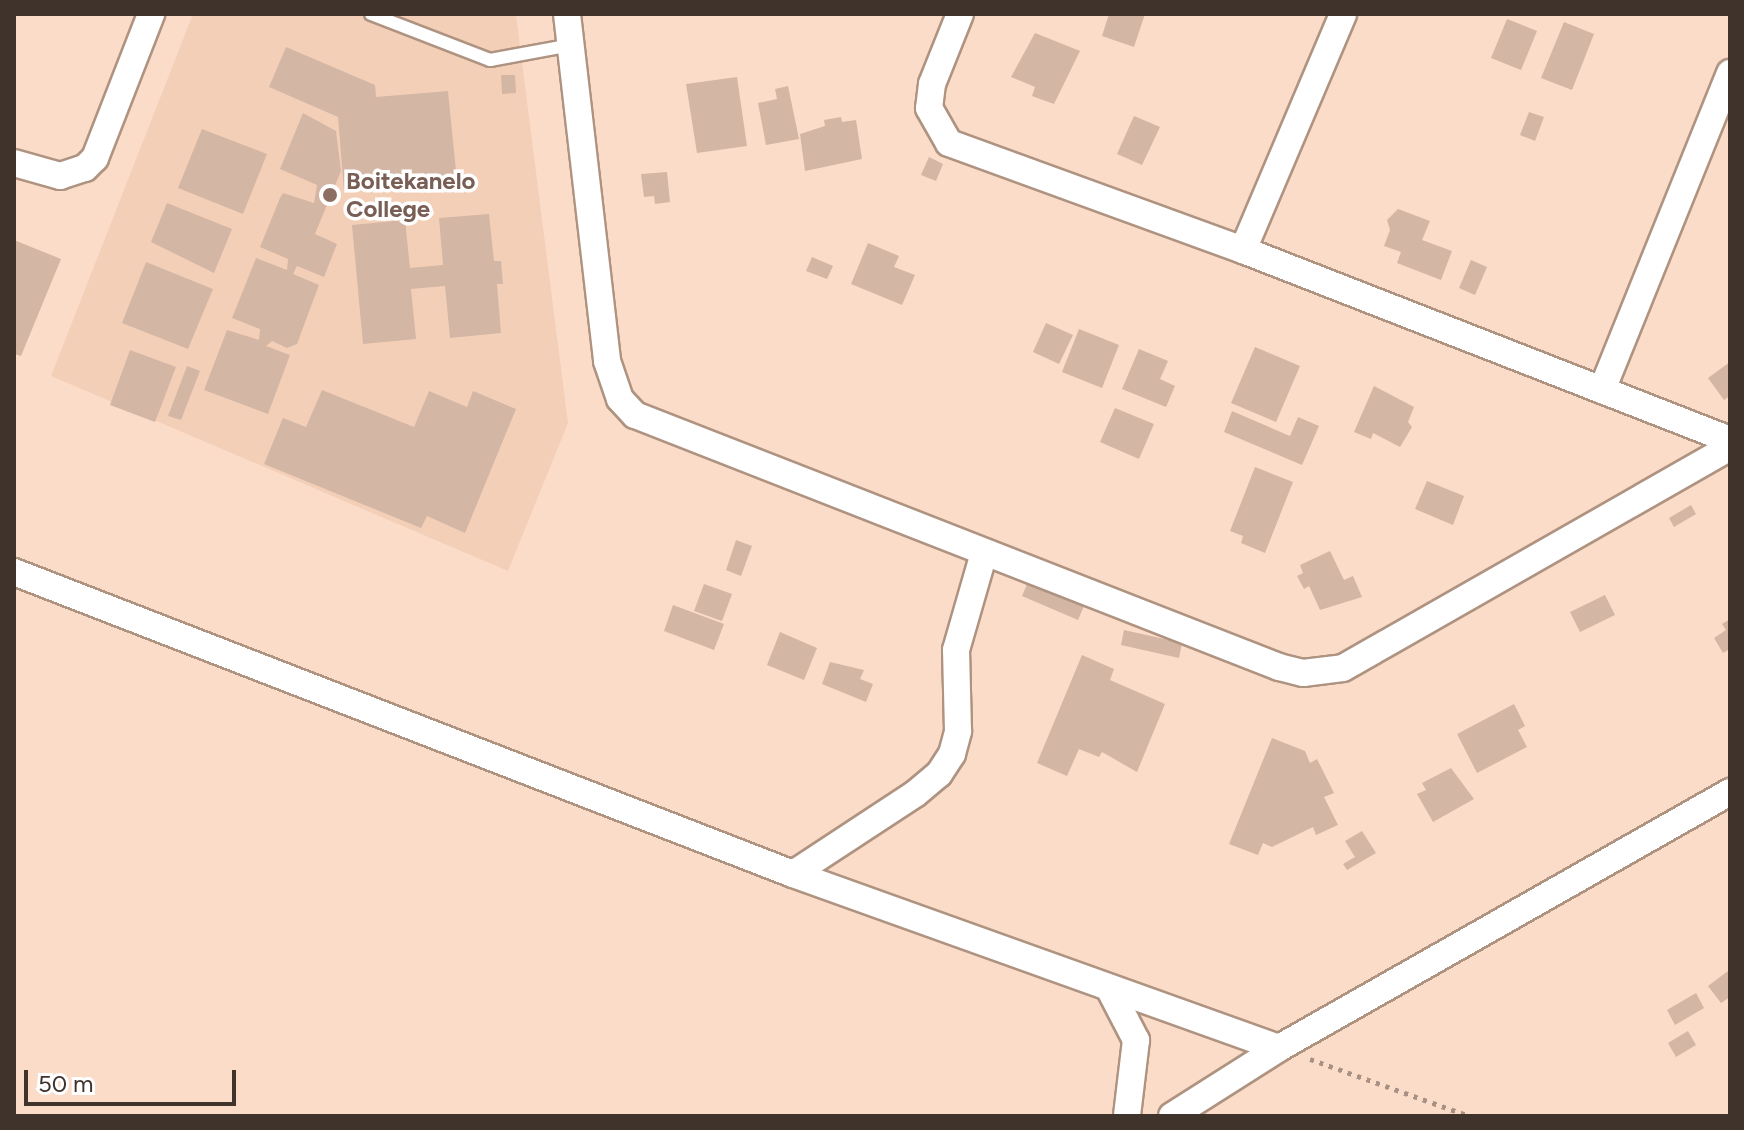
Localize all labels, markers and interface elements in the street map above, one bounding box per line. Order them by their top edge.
place label: Boitekanelo College [346,167,476,223]
marker: Boitekanelo College [321,186,339,204]
scale bar [28,1054,240,1104]
text: 50 m [38,1069,94,1098]

